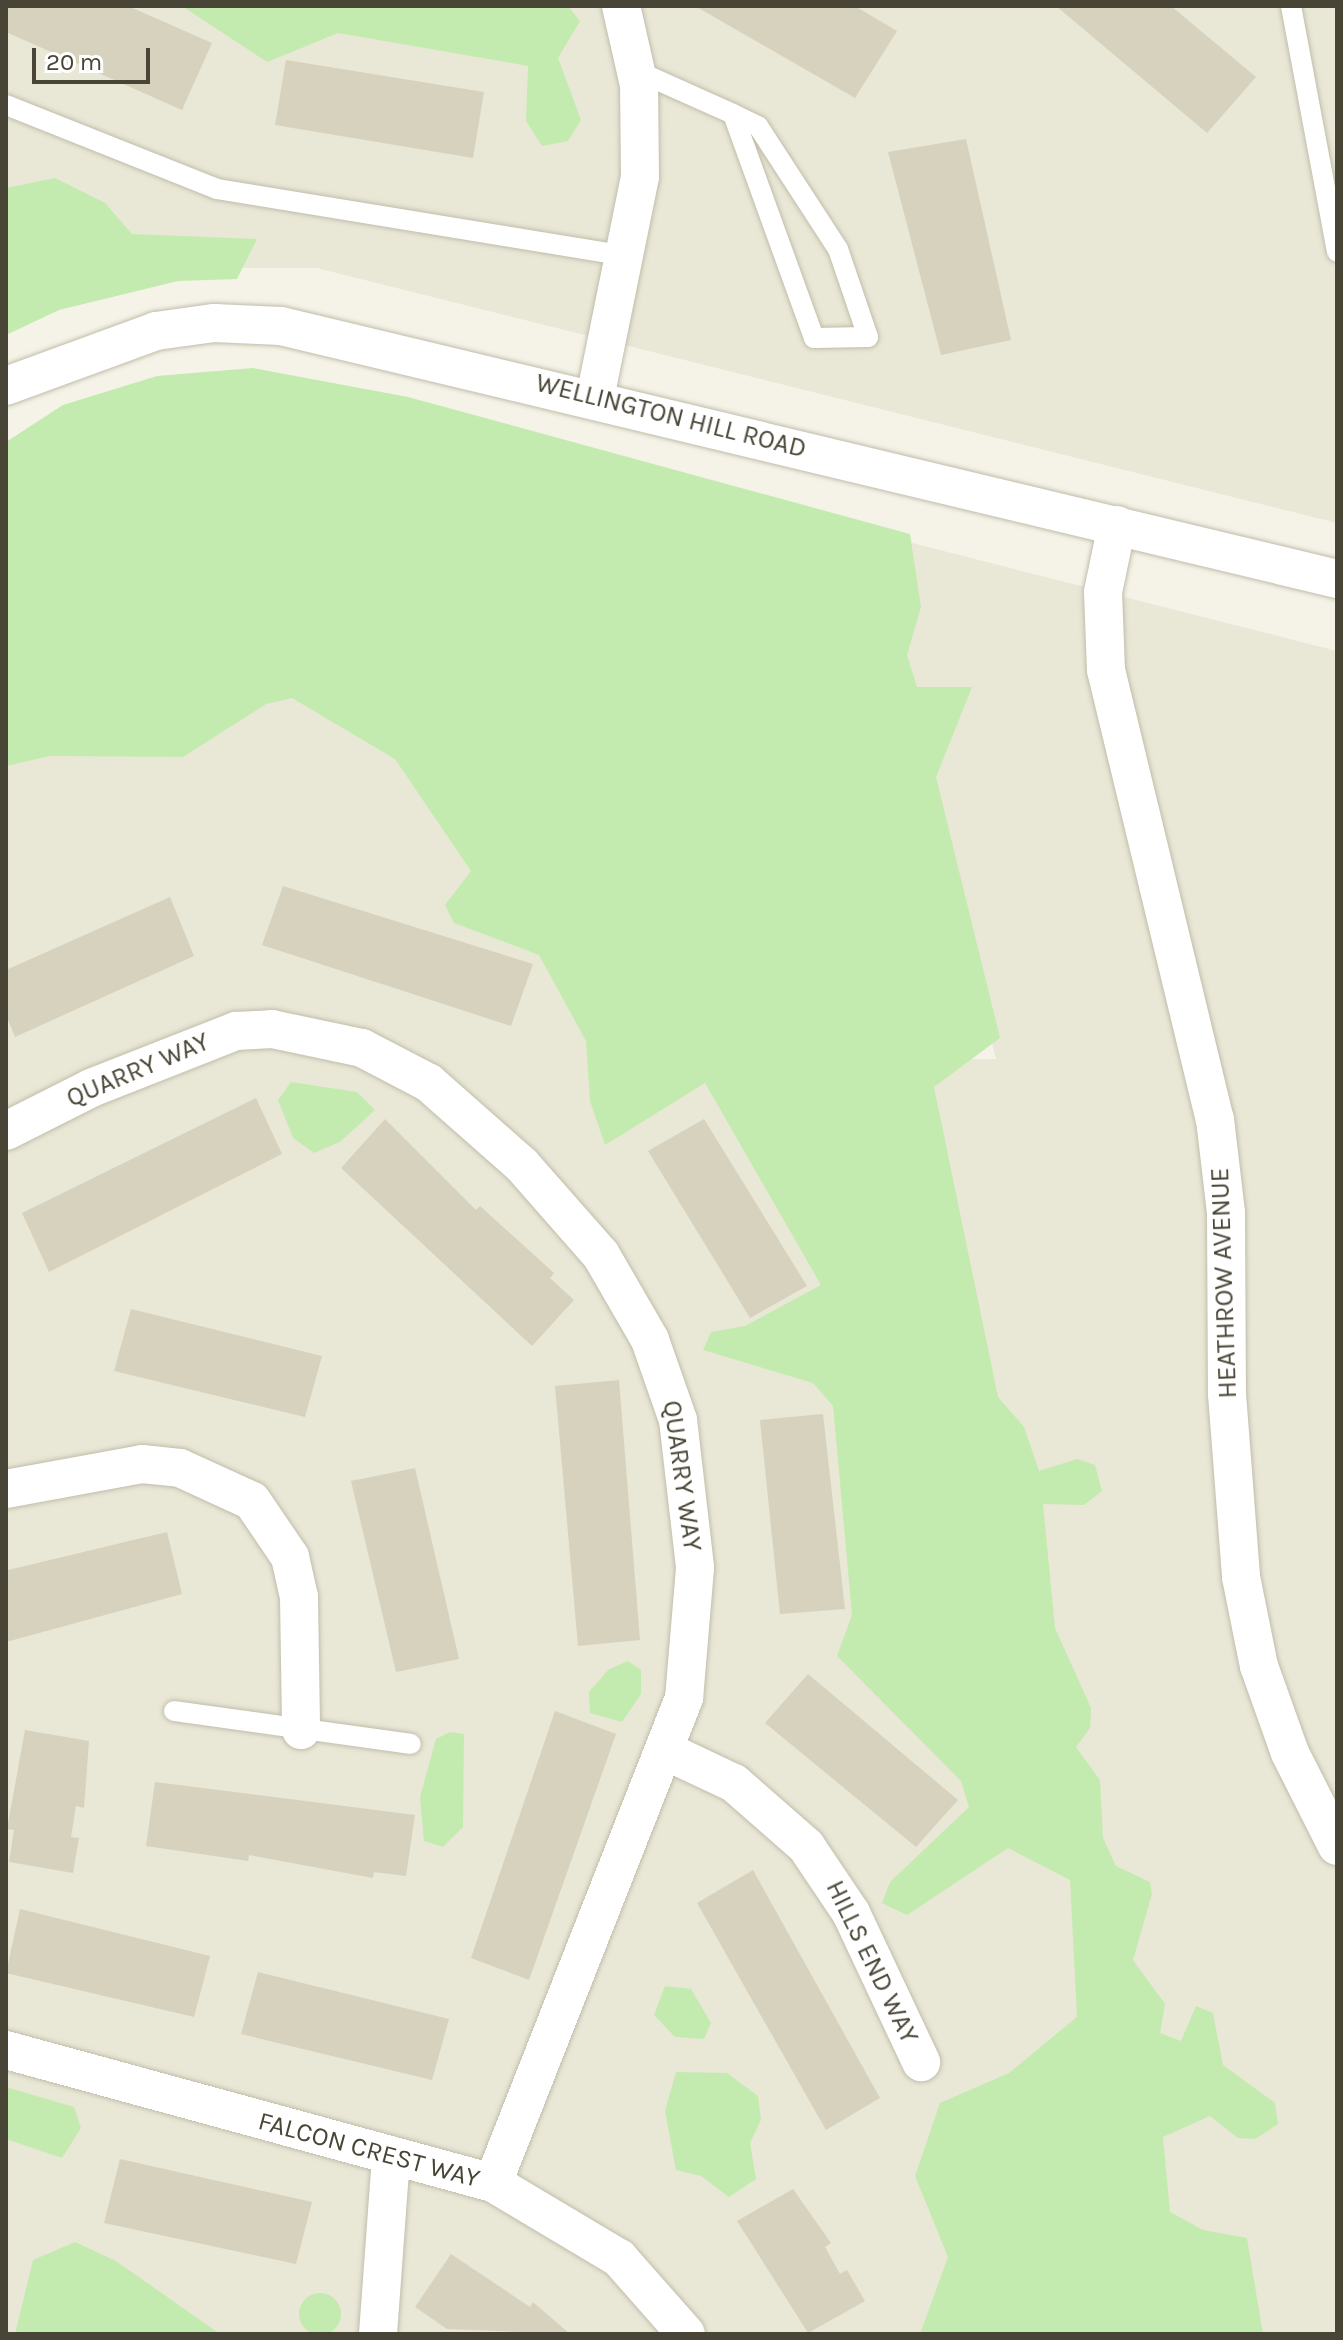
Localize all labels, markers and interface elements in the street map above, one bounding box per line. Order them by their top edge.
scale bar [36,32,154,82]
text: 20 m [46,48,102,76]
street label: WELLINGTON HILL ROAD [533,367,809,465]
street label: QUARRY WAY [62,1026,214,1114]
street label: HEATHROW AVENUE [1204,1167,1244,1399]
street label: QUARRY WAY [656,1399,708,1553]
street label: HILLS END WAY [819,1875,925,2049]
street label: FALCON CREST WAY [255,2105,483,2195]

